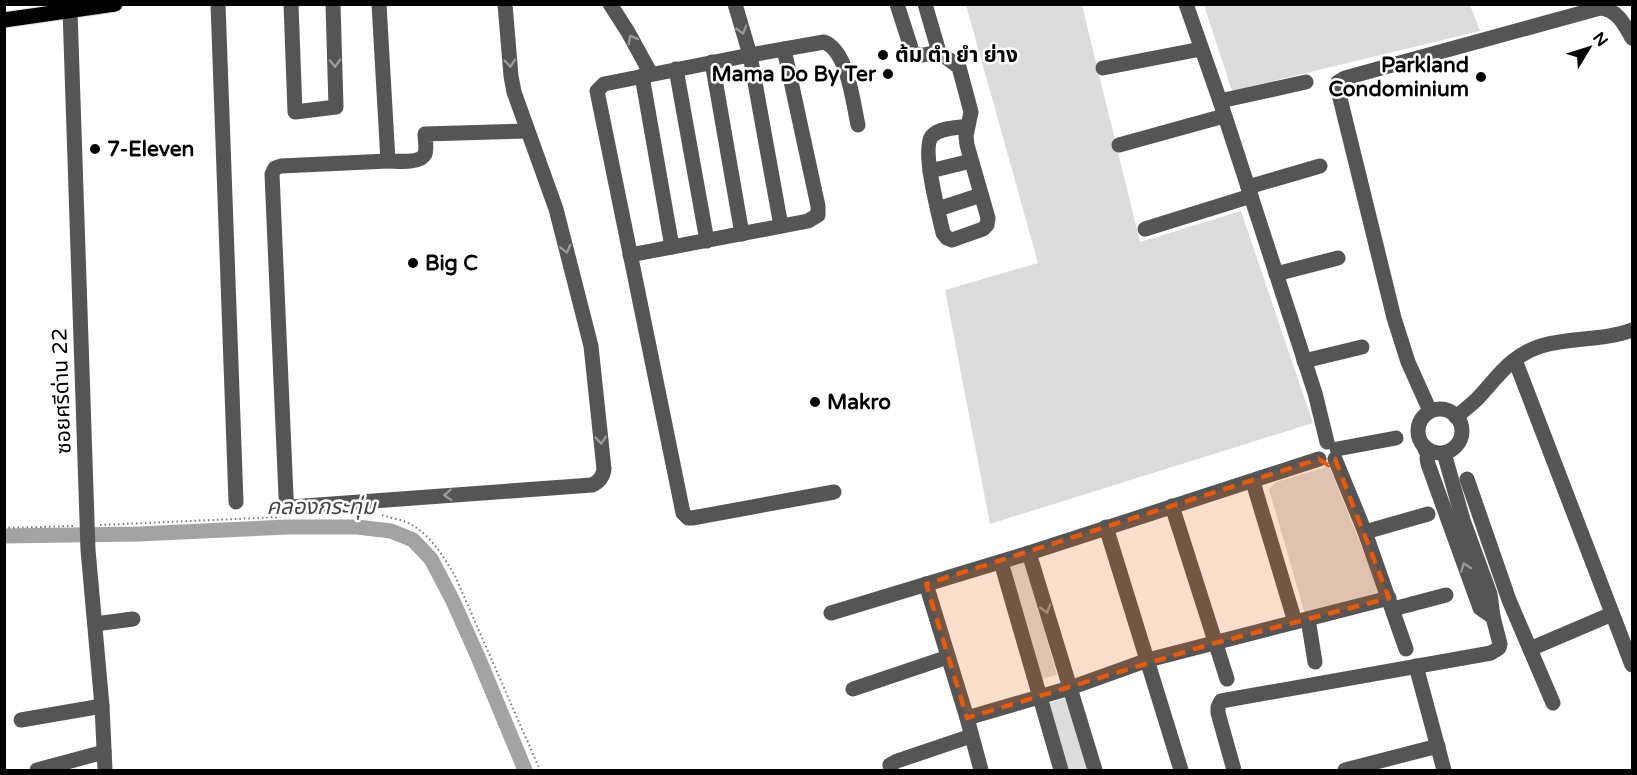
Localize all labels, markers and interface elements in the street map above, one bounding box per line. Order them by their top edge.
north arrow [1559,18,1619,78]
one-way arrow [735,24,747,35]
text: N [1588,28,1612,51]
one-way arrow [628,34,639,45]
place label: ต้ม ตำ ยำ ย่าง [895,43,1018,68]
marker: ต้ม ตำ ยำ ย่าง [876,48,890,62]
place label: Parkland Condominium [1329,53,1469,102]
one-way arrow [328,58,341,67]
one-way arrow [503,58,516,67]
place label: Mama Do By Ter [711,62,877,87]
marker: Mama Do By Ter [881,67,895,81]
marker: Parkland Condominium [1474,70,1488,84]
place label: 7-Eleven [107,137,194,162]
marker: 7-Eleven [88,142,102,156]
one-way arrow [559,243,571,254]
place label: Big C [425,251,478,276]
marker: Big C [406,256,420,270]
street label: ซอยศรีด่าน 22 [47,328,77,454]
place label: Makro [827,390,891,415]
marker: Makro [808,395,822,409]
one-way arrow [594,436,607,445]
one-way arrow [443,489,452,502]
water label: คลองกระทุ่ม [267,494,377,520]
one-way arrow [1460,563,1473,573]
one-way arrow [1039,603,1051,614]

